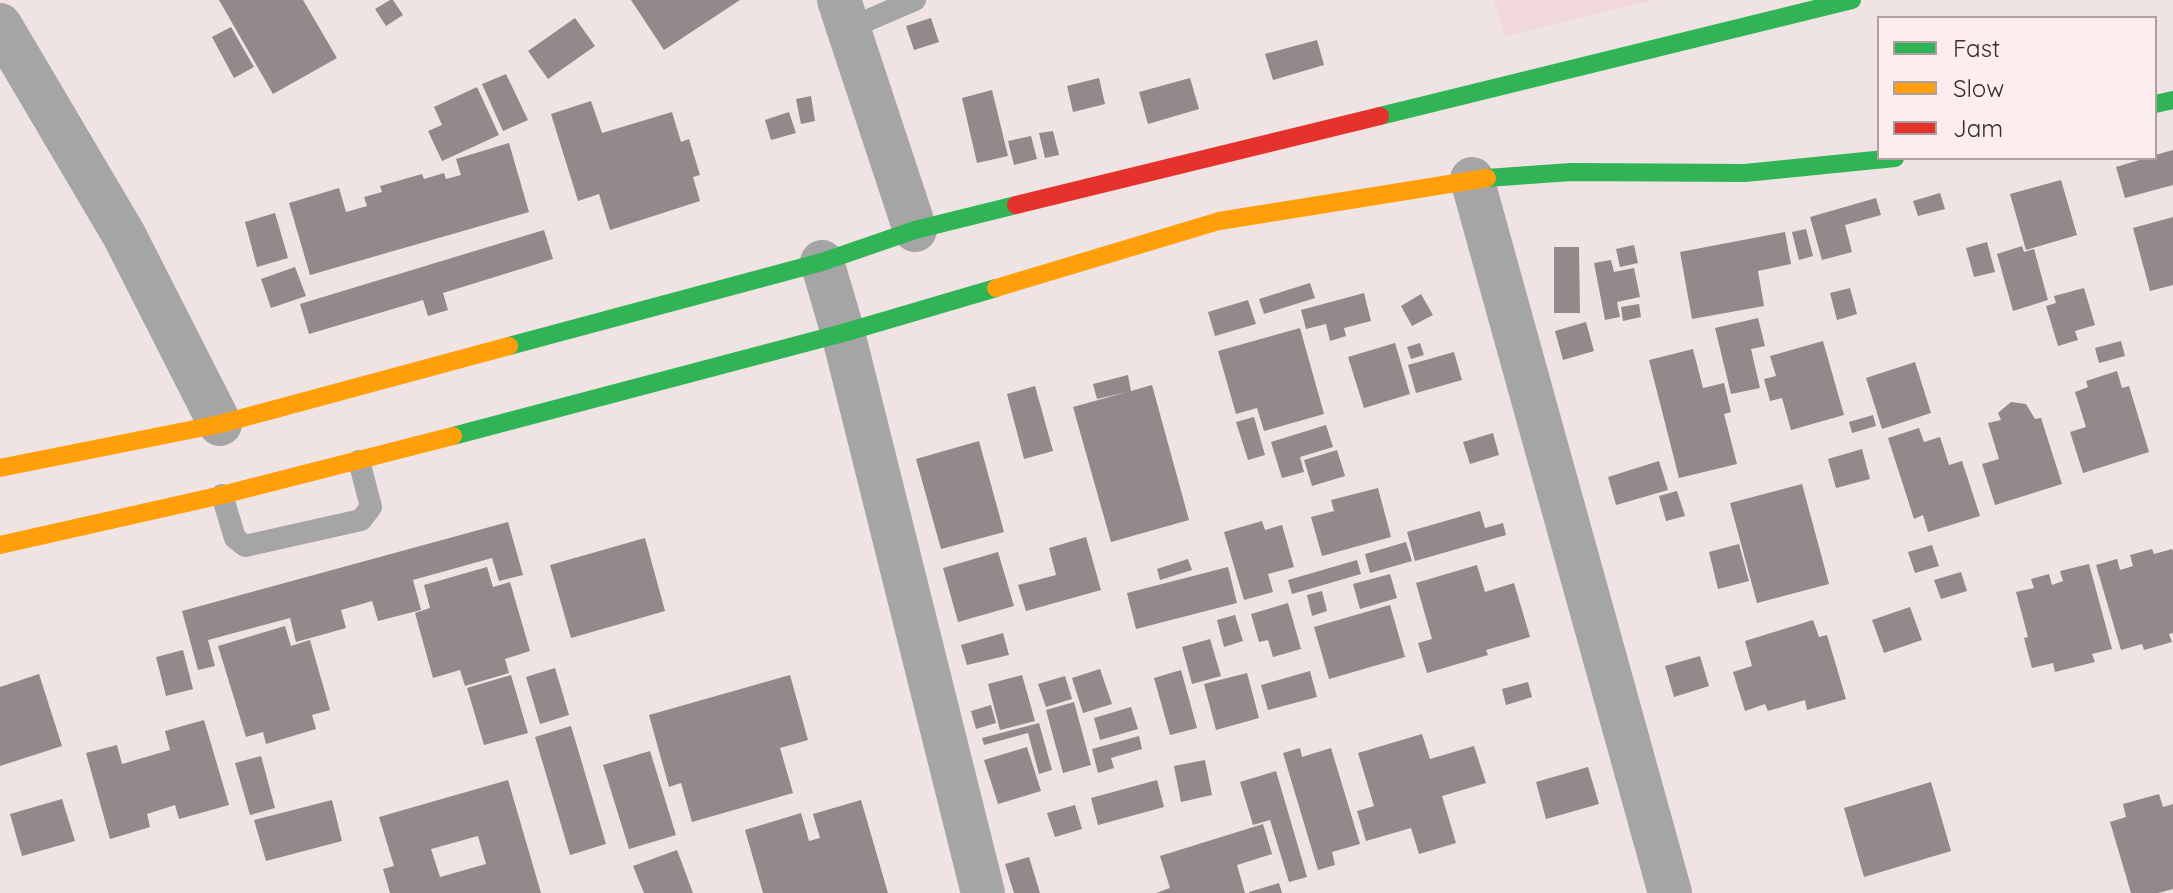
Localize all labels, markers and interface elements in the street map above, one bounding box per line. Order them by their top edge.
legend [1877,16,2157,160]
text: Fast [1953,33,2000,63]
text: Slow [1953,73,2004,103]
text: Jam [1953,113,2003,143]

